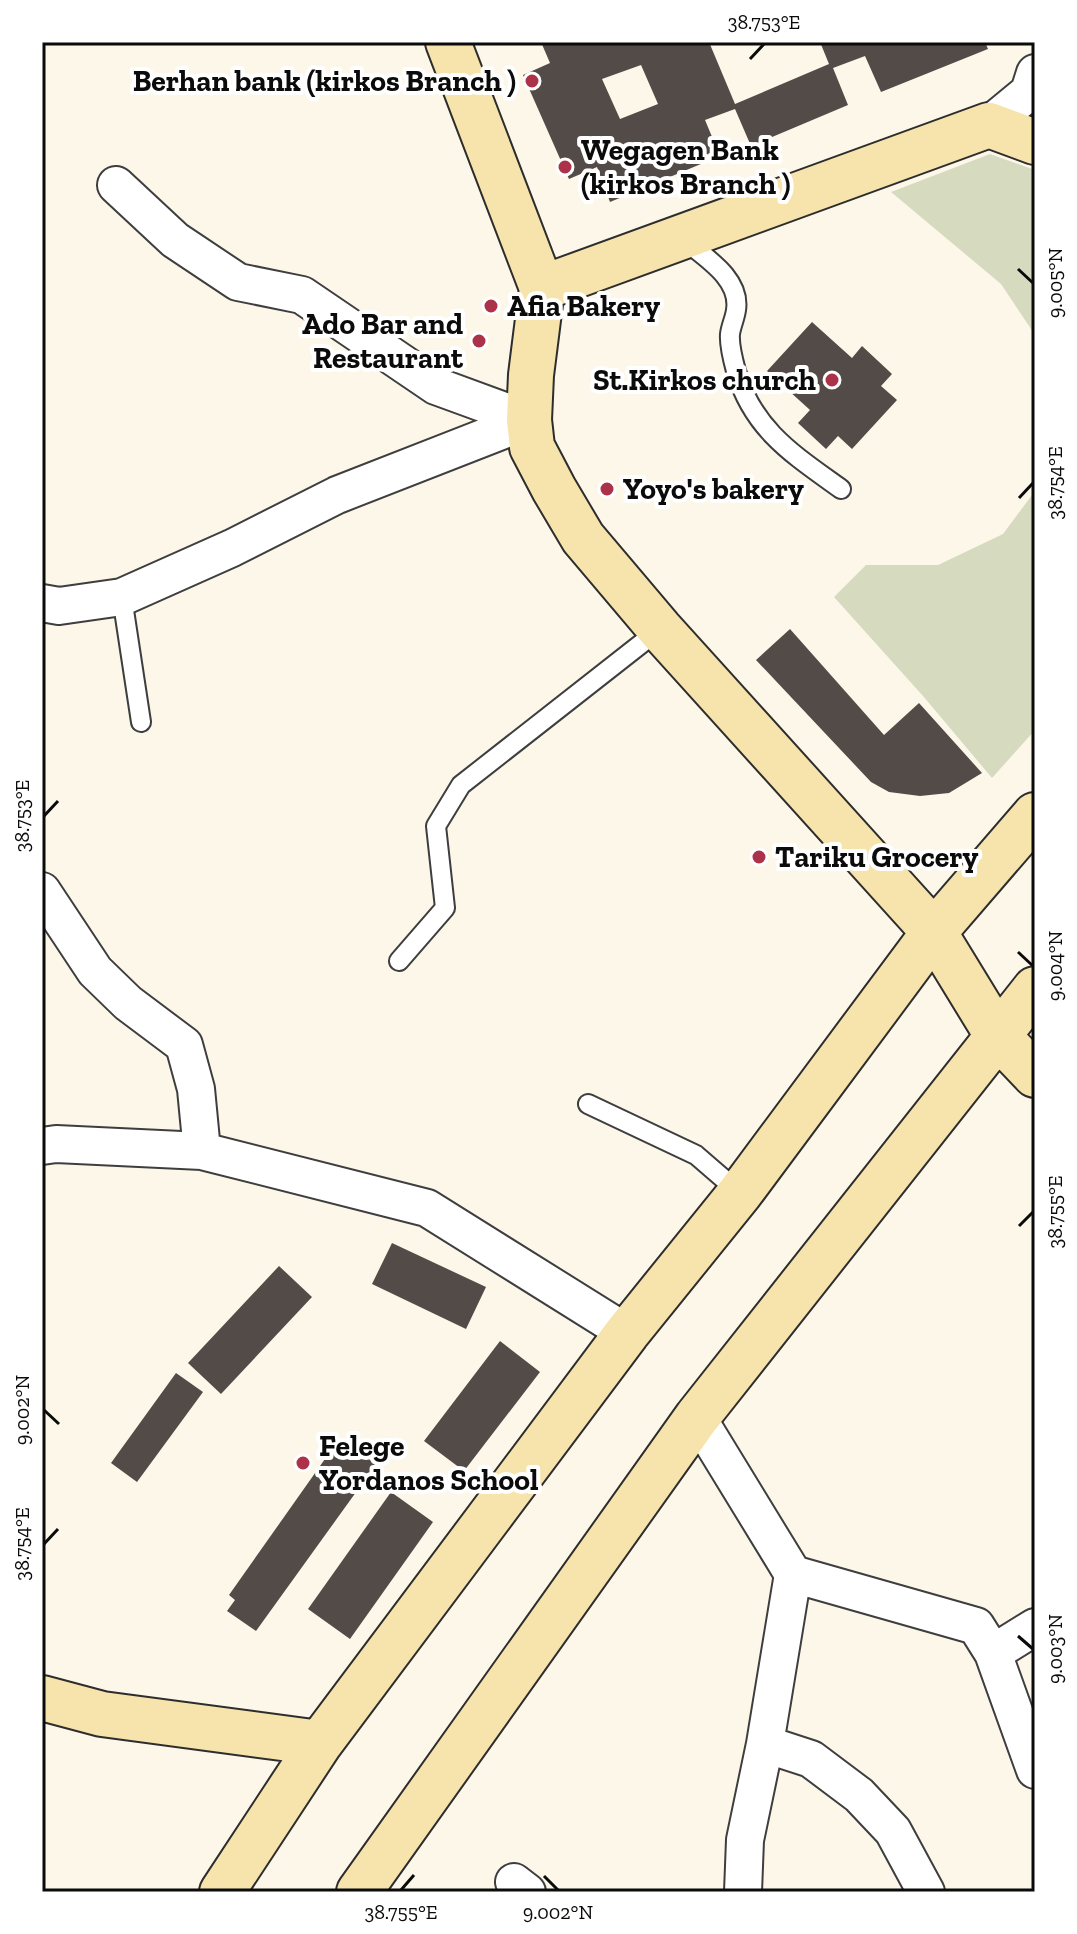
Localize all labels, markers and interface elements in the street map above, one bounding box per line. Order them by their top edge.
text: 38.753°E [728,10,800,34]
place label: Berhan bank (kirkos Branch ) [133,63,516,99]
marker: Berhan bank (kirkos Branch ) [523,72,541,90]
place label: Wegagen Bank (kirkos Branch ) [581,132,790,202]
marker: Wegagen Bank (kirkos Branch ) [556,158,574,176]
text: 9.005°N [1043,247,1067,318]
place label: Afia Bakery [507,288,660,324]
marker: Afia Bakery [482,297,500,315]
place label: Ado Bar and Restaurant [302,306,464,376]
marker: Ado Bar and Restaurant [470,332,488,350]
place label: St.Kirkos church [593,362,817,398]
marker: St.Kirkos church [823,371,841,389]
text: 38.754°E [1043,446,1067,520]
place label: Yoyo's bakery [623,471,804,507]
marker: Yoyo's bakery [598,480,616,498]
text: 38.753°E [10,780,34,852]
place label: Tariku Grocery [775,839,978,875]
marker: Tariku Grocery [750,848,768,866]
text: 9.004°N [1043,930,1067,1001]
text: 38.755°E [1043,1175,1067,1249]
text: 9.002°N [10,1374,34,1445]
place label: Felege Yordanos School [319,1428,539,1498]
marker: Felege Yordanos School [294,1454,312,1472]
text: 38.754°E [10,1507,34,1581]
text: 9.003°N [1043,1614,1067,1684]
text: 38.755°E [364,1900,438,1924]
text: 9.002°N [523,1900,594,1924]

